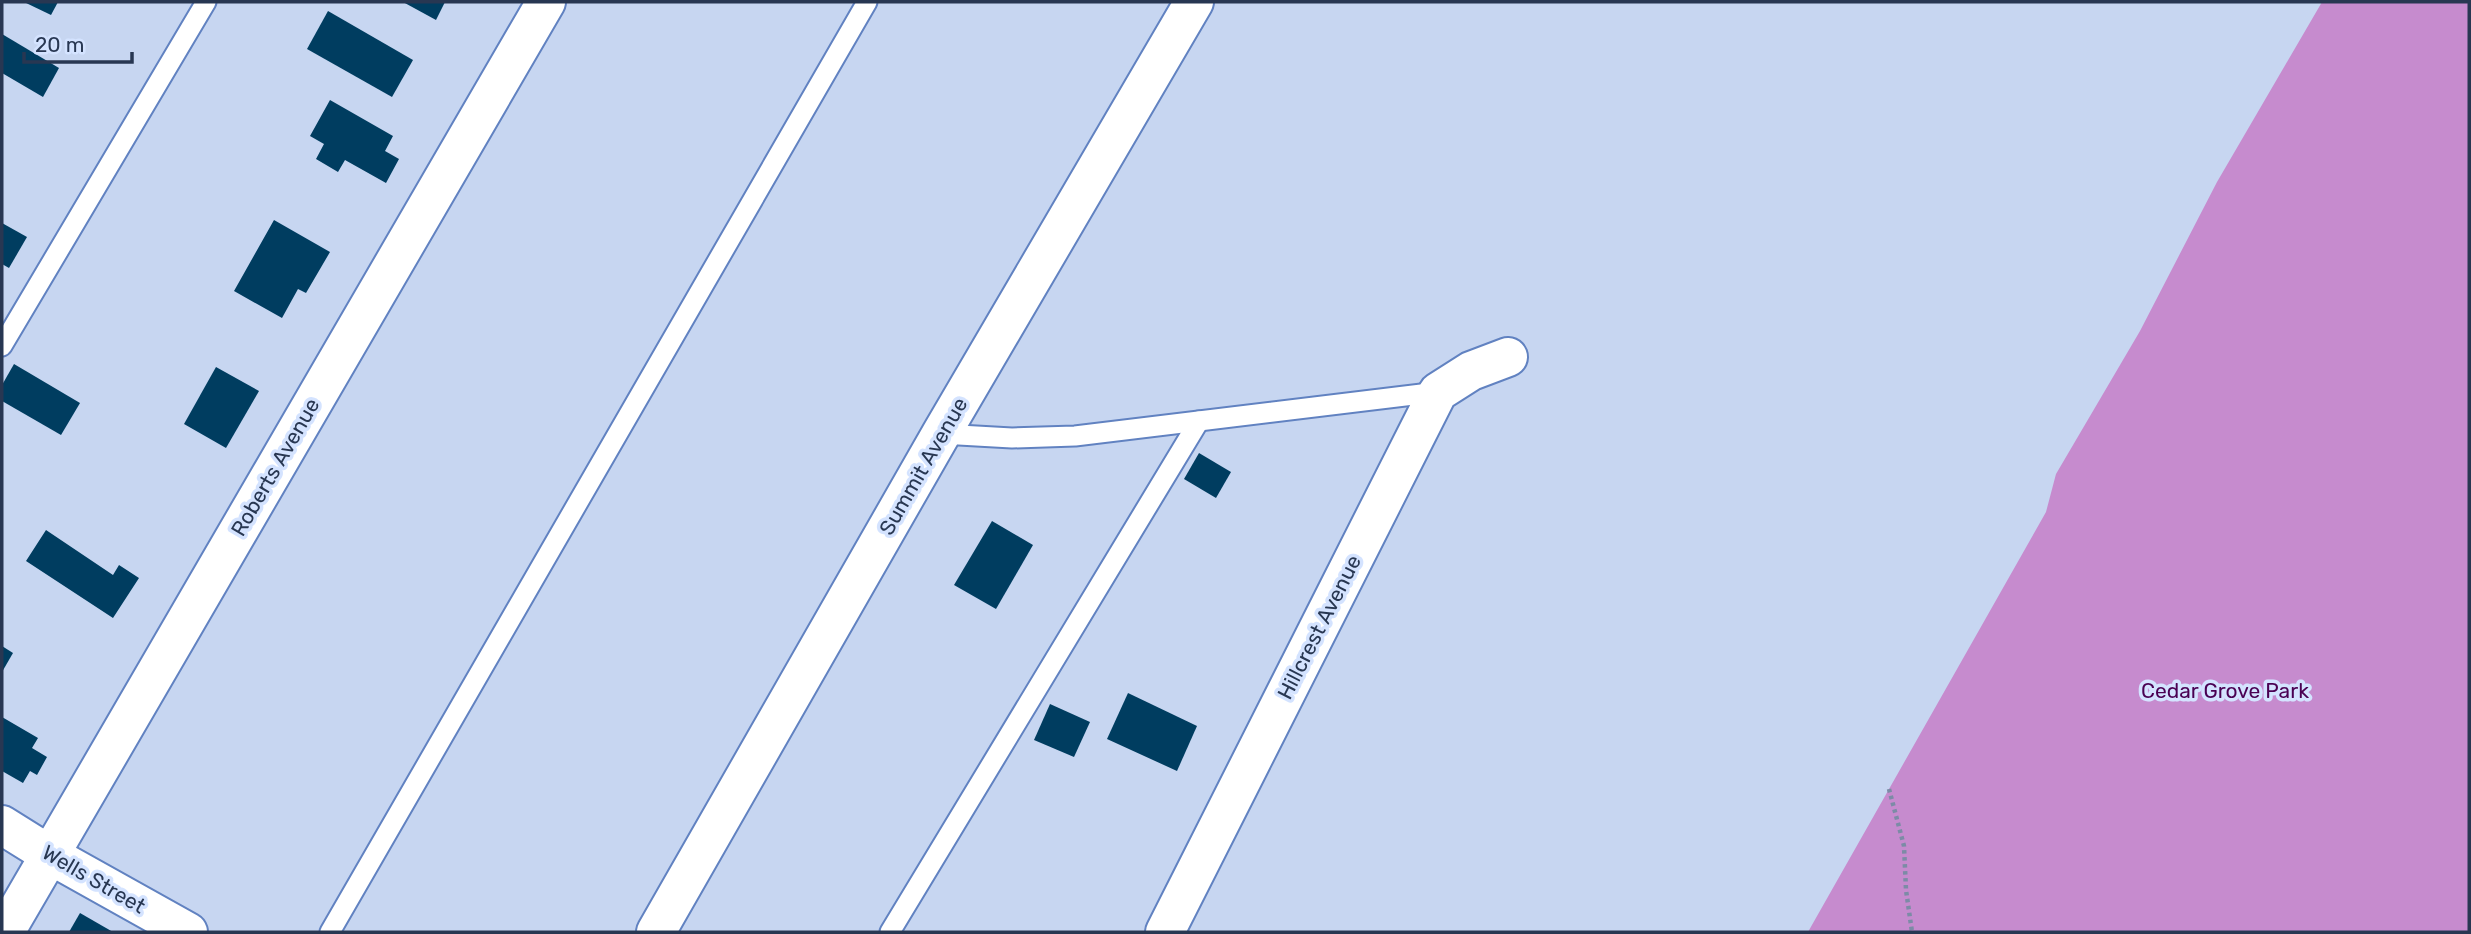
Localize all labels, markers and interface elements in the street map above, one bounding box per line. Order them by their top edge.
scale bar [24,21,133,65]
text: 20 m [35,32,84,57]
street label: Summit Avenue [874,393,972,539]
street label: Roberts Avenue [225,394,325,540]
street label: Hillcrest Avenue [1272,551,1366,703]
park label: Cedar Grove Park [2141,678,2309,703]
street label: Wells Street [38,839,150,919]

